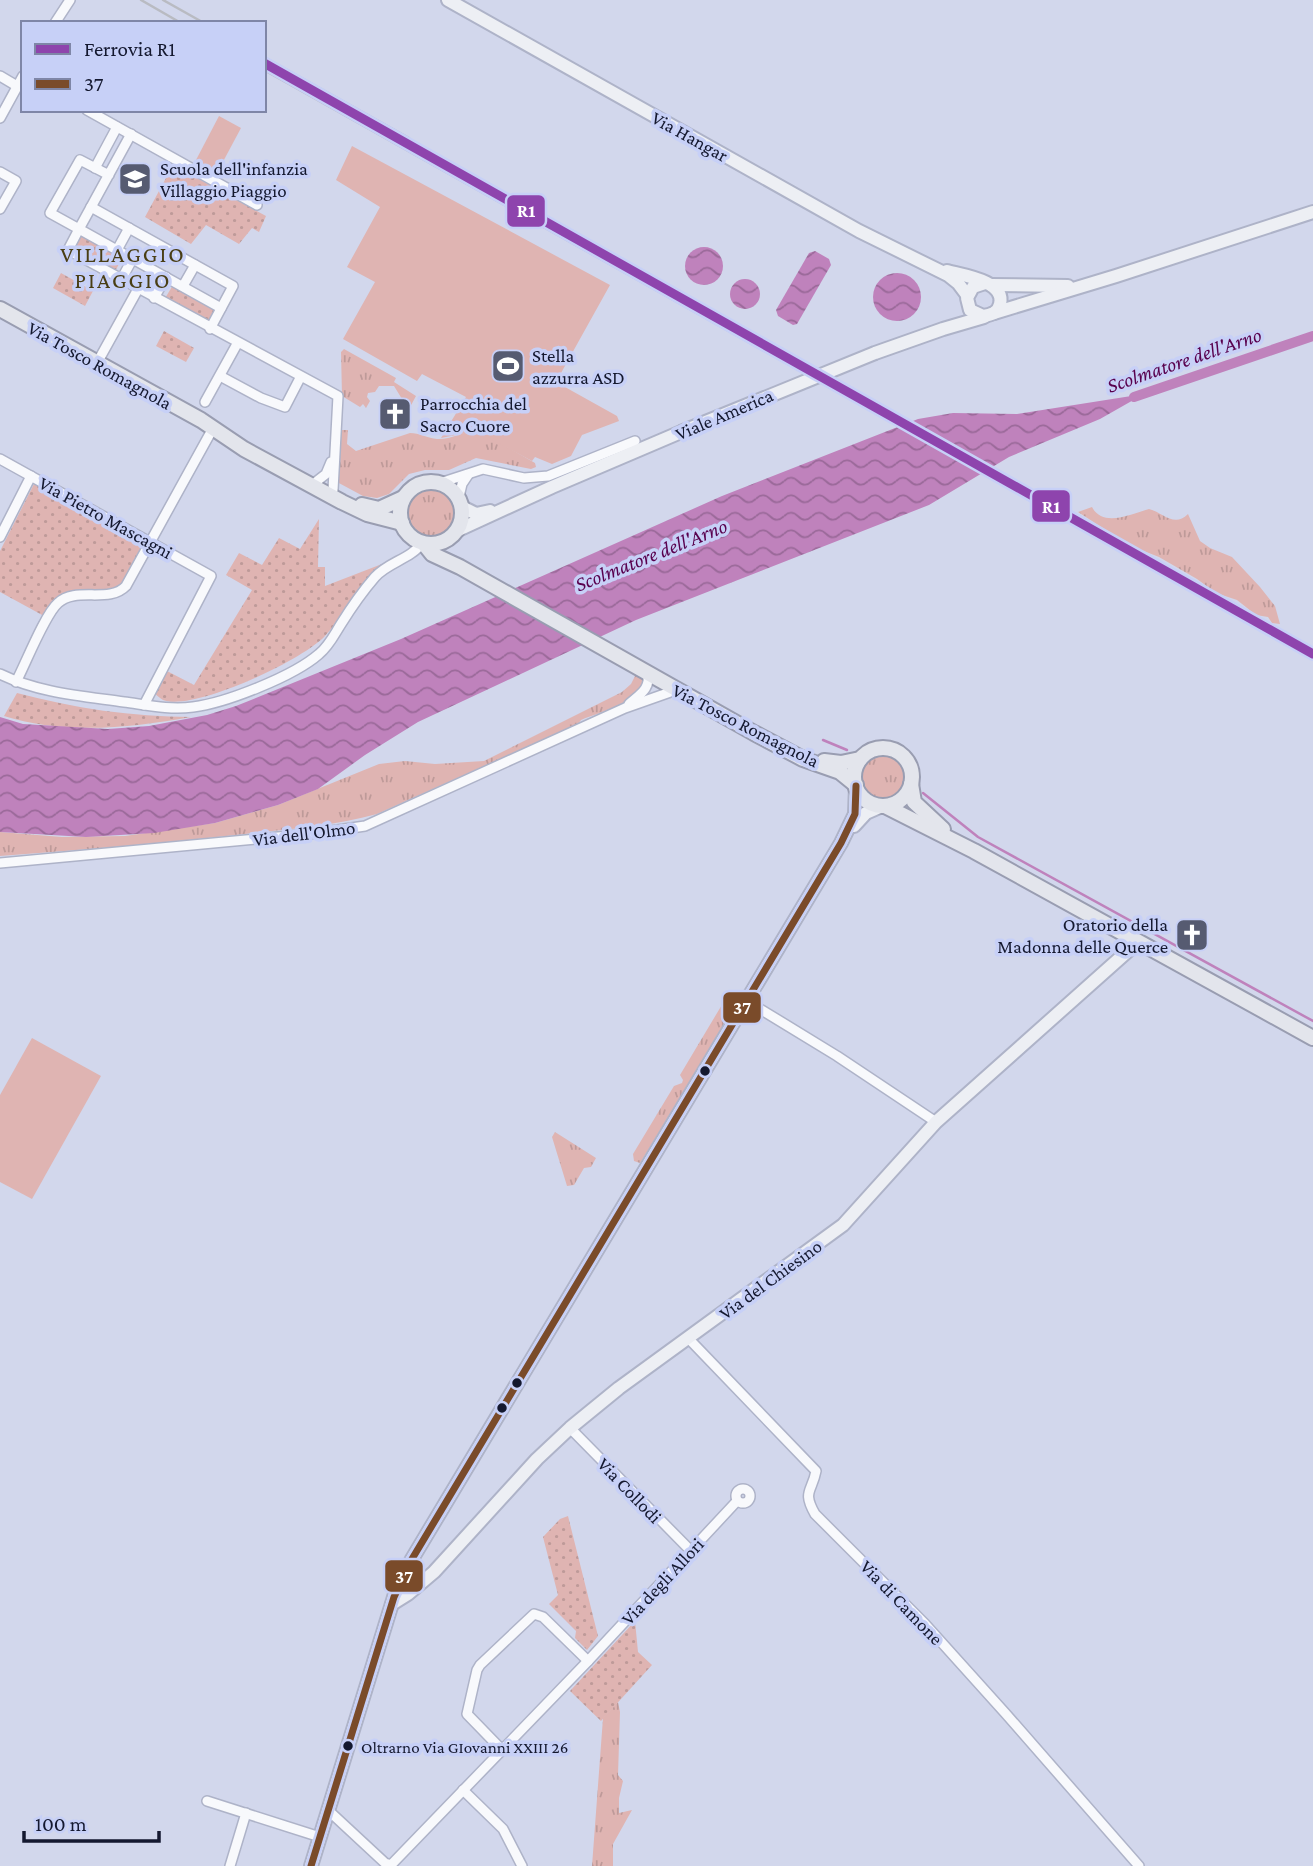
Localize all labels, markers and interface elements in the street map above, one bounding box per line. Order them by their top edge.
legend [21,21,266,112]
text: Ferrovia R1 [84,37,175,61]
text: 37 [84,72,104,96]
street label: Via Hangar [648,107,732,166]
place label: Scuola dell'infanzia Villaggio Piaggio [160,158,308,201]
school or university icon: Scuola dell'infanzia Villaggio Piaggio [116,160,154,198]
line badge: R1 [506,194,546,228]
text: R1 [517,200,535,221]
district label: VILLAGGIO PIAGGIO [60,241,186,293]
street label: Via Tosco Romagnola [24,317,176,414]
water label: Scolmatore dell'Arno [1103,322,1265,398]
place label: Stella azzurra ASD [532,345,625,388]
sports icon: Stella azzurra ASD [489,347,527,385]
street label: Viale America [672,384,776,444]
place label: Parrocchia del Sacro Cuore [420,393,527,436]
church icon: Parrocchia del Sacro Cuore [376,395,414,433]
street label: Via Pietro Mascagni [35,472,176,563]
line badge: R1 [1031,489,1071,523]
text: R1 [1042,496,1060,517]
water label: Scolmatore dell'Arno [571,514,731,596]
street label: Via Tosco Romagnola [669,679,823,772]
street label: Via dell'Olmo [252,817,356,850]
place label: Oratorio della Madonna delle Querce [997,914,1168,957]
church icon: Oratorio della Madonna delle Querce [1173,916,1211,954]
line badge: 37 [722,991,762,1024]
text: 37 [733,997,751,1018]
unlabelled marker [698,1064,712,1078]
street label: Via del Chiesino [715,1235,826,1324]
unlabelled marker [510,1376,524,1390]
unlabelled marker [495,1401,509,1415]
street label: Via Collodi [593,1453,666,1527]
street label: Via degli Allori [617,1534,708,1629]
street label: Via di Camone [856,1556,947,1649]
line badge: 37 [384,1559,424,1593]
text: 37 [395,1566,413,1587]
place label: Oltrarno Via GIovanni XXIII 26 [361,1738,568,1757]
marker: Oltrarno Via GIovanni XXIII 26 [341,1739,355,1753]
scale bar [24,1800,159,1844]
text: 100 m [35,1812,87,1836]

